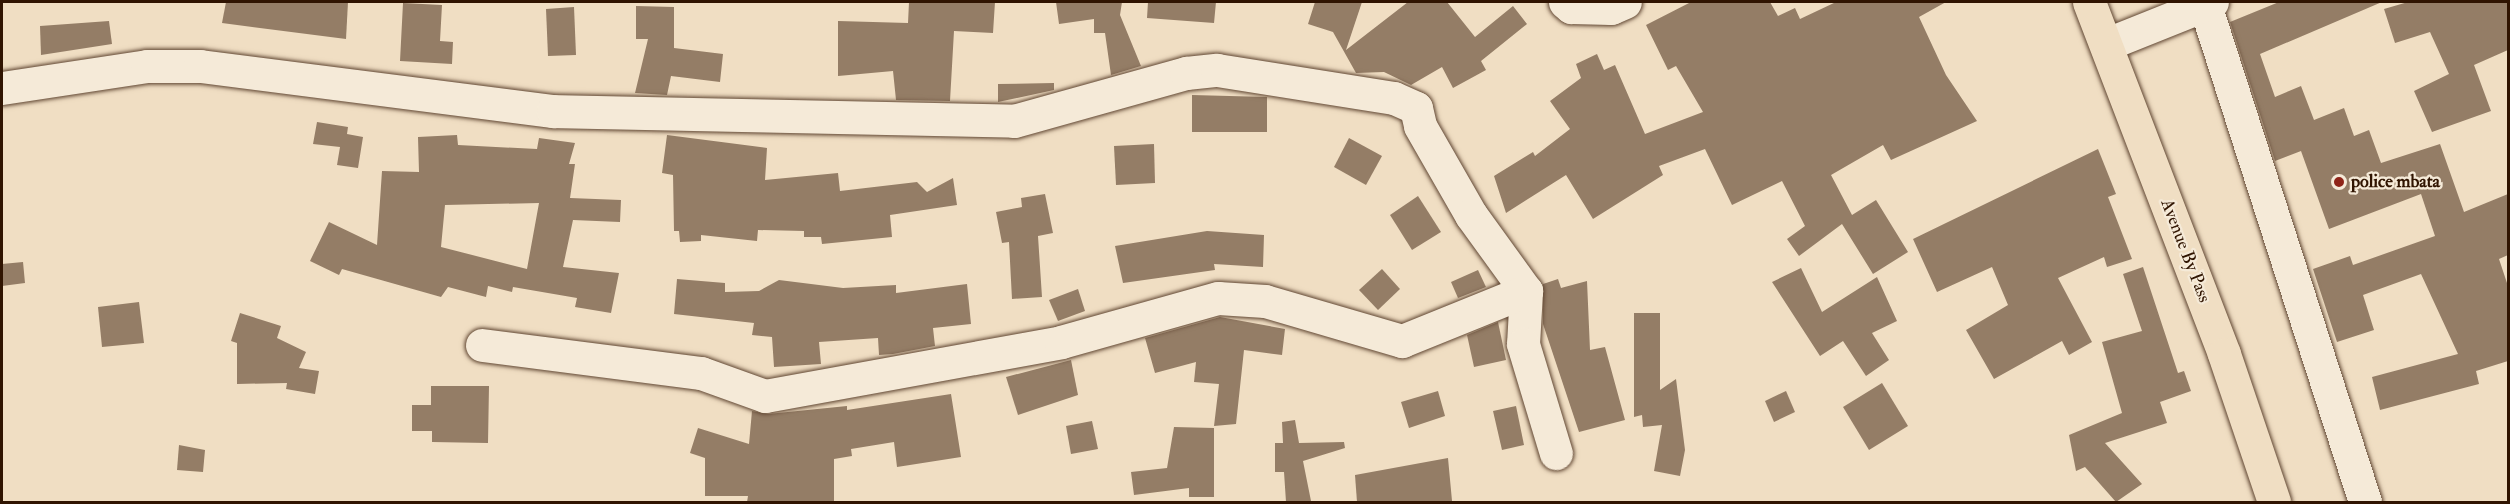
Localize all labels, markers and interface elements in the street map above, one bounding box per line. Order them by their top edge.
place label: police mbata [2351,171,2440,193]
marker: police mbata [2332,175,2346,189]
street label: Avenue By Pass [2155,196,2215,306]

